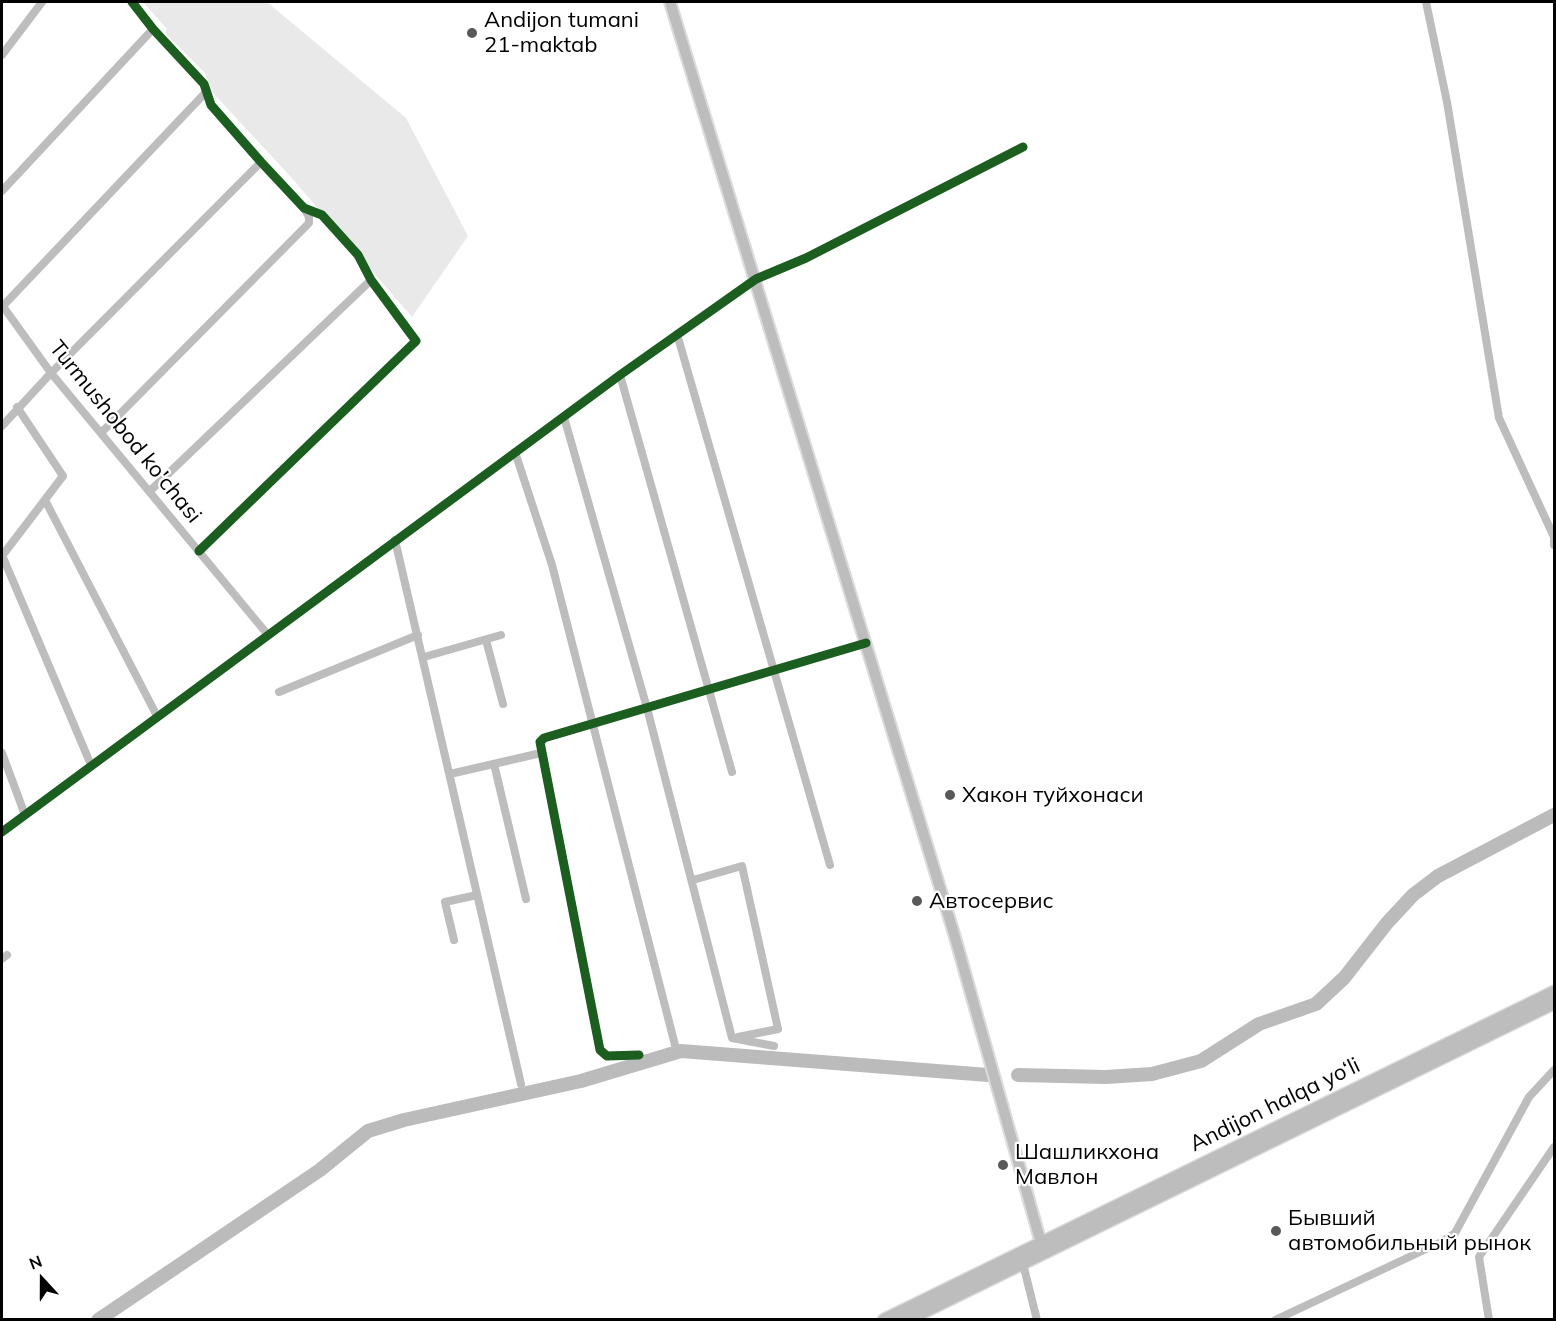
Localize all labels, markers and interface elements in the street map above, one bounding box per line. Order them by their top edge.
place label: Andijon tumani 21-maktab [484,7,639,58]
marker: Andijon tumani 21-maktab [465,26,479,40]
street label: Turmushobod ko'chasi [43,335,207,529]
place label: Хакон туйхонаси [962,782,1144,808]
marker: Хакон туйхонаси [943,788,957,802]
place label: Автосервис [929,888,1054,914]
marker: Автосервис [910,894,924,908]
street label: Andijon halqa yo‘li [1186,1052,1364,1158]
place label: Шашликхона Мавлон [1015,1139,1159,1190]
marker: Шашликхона Мавлон [996,1158,1010,1172]
place label: Бывший автомобильный рынок [1288,1205,1531,1256]
marker: Бывший автомобильный рынок [1269,1224,1283,1238]
north arrow [12,1249,72,1309]
text: N [26,1251,45,1274]

